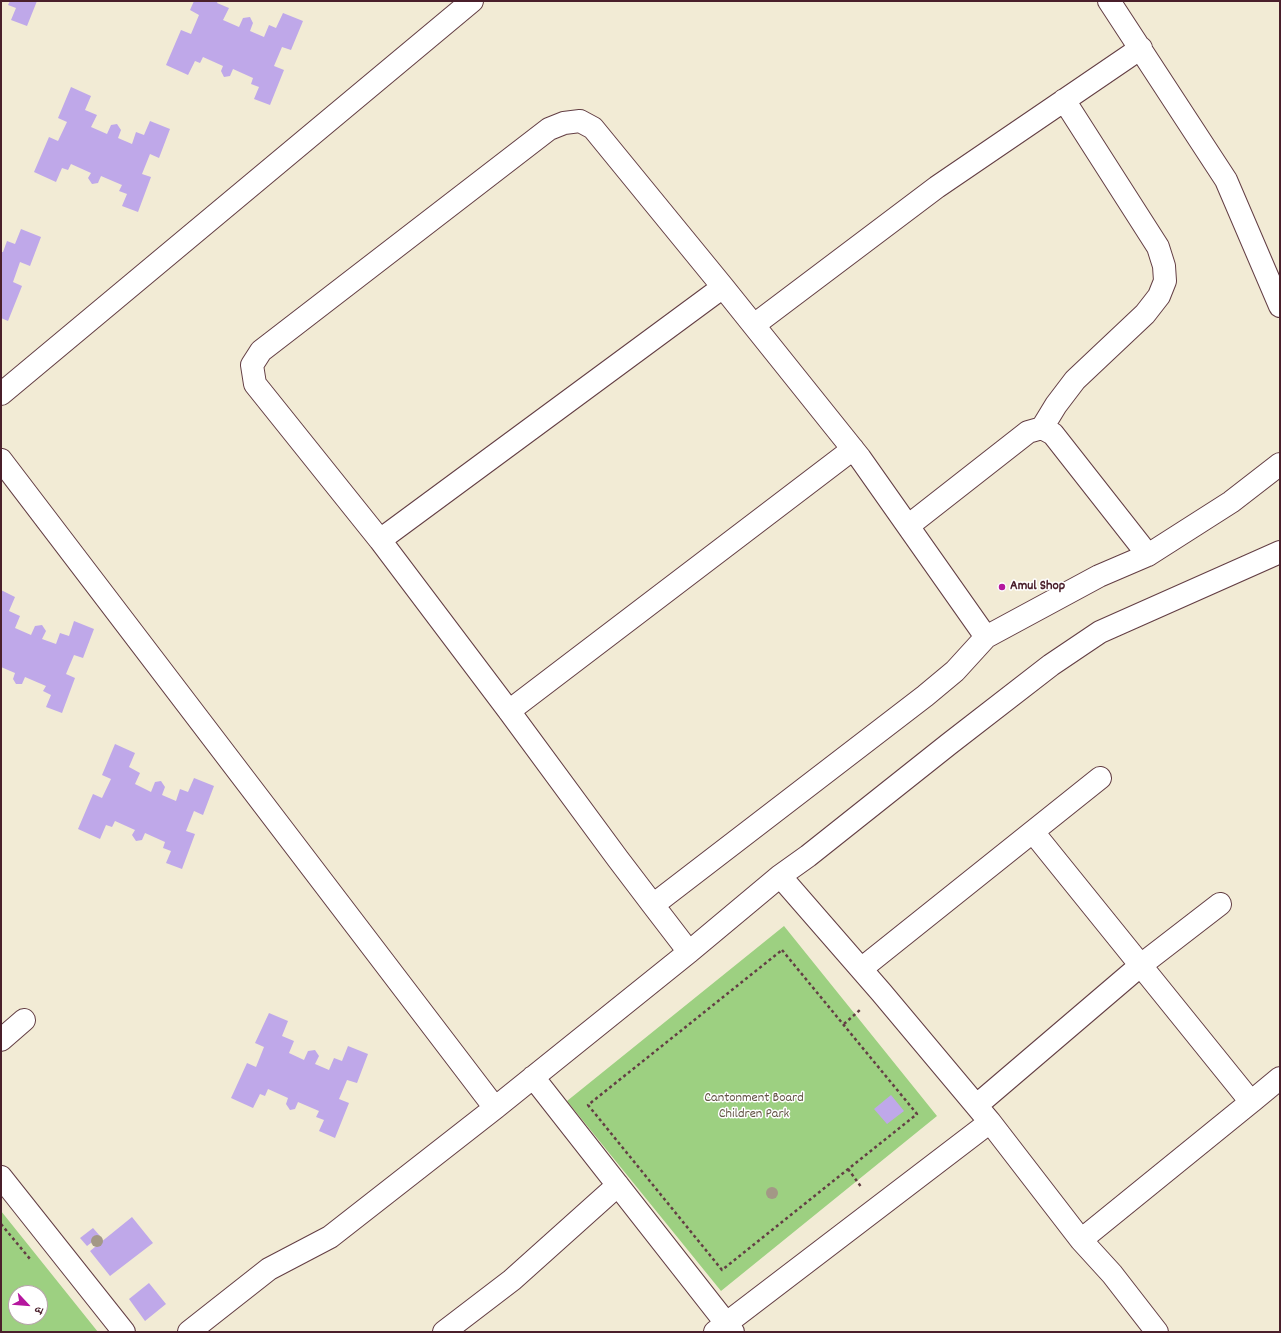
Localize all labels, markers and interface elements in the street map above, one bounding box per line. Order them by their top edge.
place label: Amul Shop [1010,579,1065,595]
marker: Amul Shop [997,582,1007,592]
park label: Cantonment Board Children Park [704,1091,804,1124]
north arrow [8,1285,48,1325]
text: उ [29,1304,46,1316]

